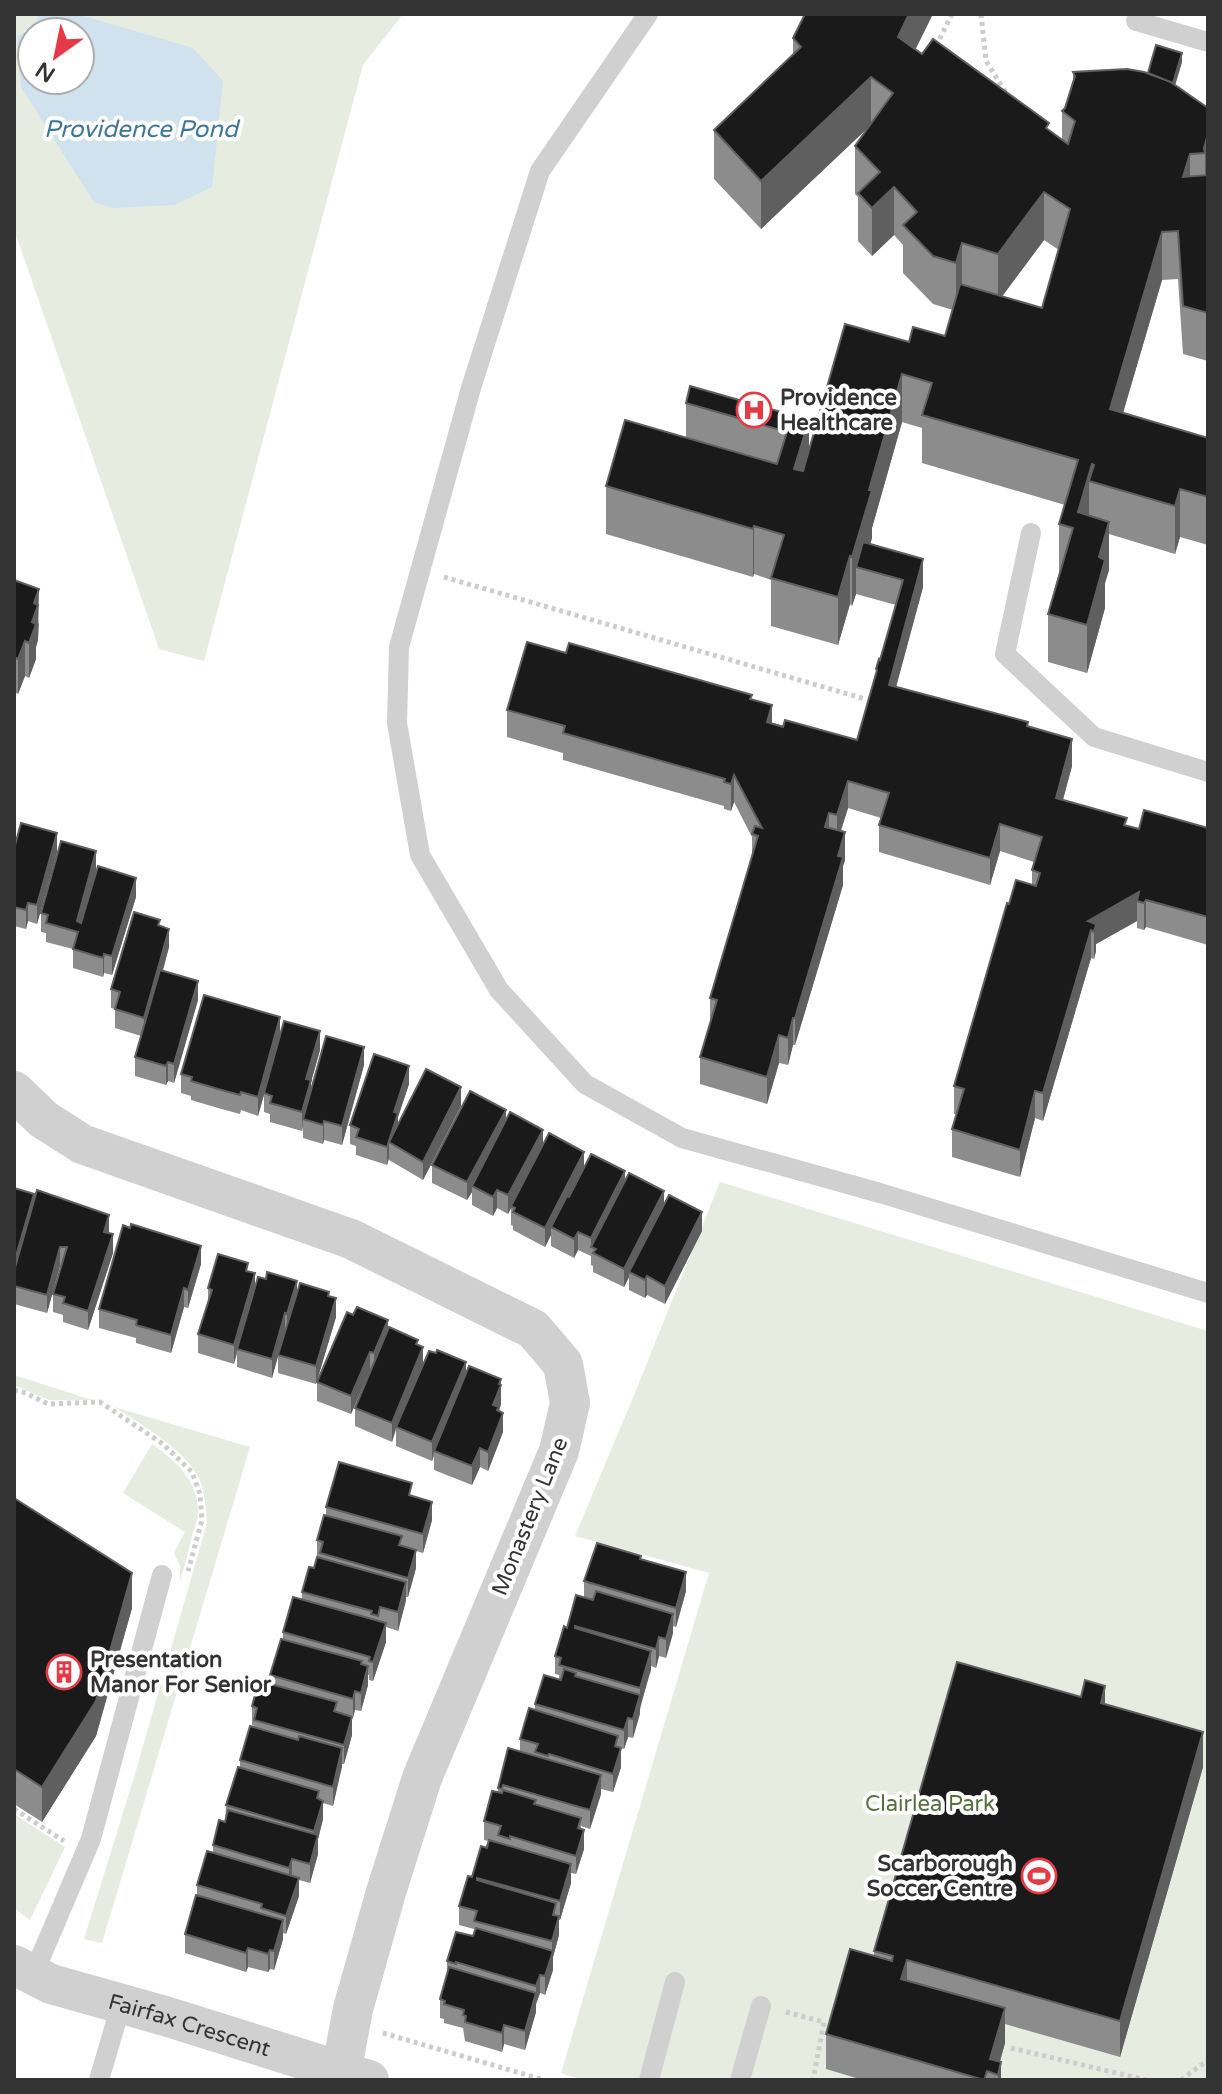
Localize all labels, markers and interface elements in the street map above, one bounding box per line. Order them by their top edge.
north arrow [16,16,96,96]
text: N [31,56,60,88]
water label: Providence Pond [44,115,241,144]
place label: Providence Healthcare [780,385,897,436]
hospital icon: Providence Healthcare [735,391,773,429]
street label: Monastery Lane [486,1434,573,1599]
place label: Presentation Manor For Senior [90,1647,272,1698]
building icon: Presentation Manor For Senior [45,1653,83,1691]
park label: Clairlea Park [865,1791,995,1817]
place label: Scarborough Soccer Centre [867,1851,1013,1902]
sports icon: Scarborough Soccer Centre [1020,1857,1058,1895]
street label: Fairfax Crescent [105,1989,274,2062]

